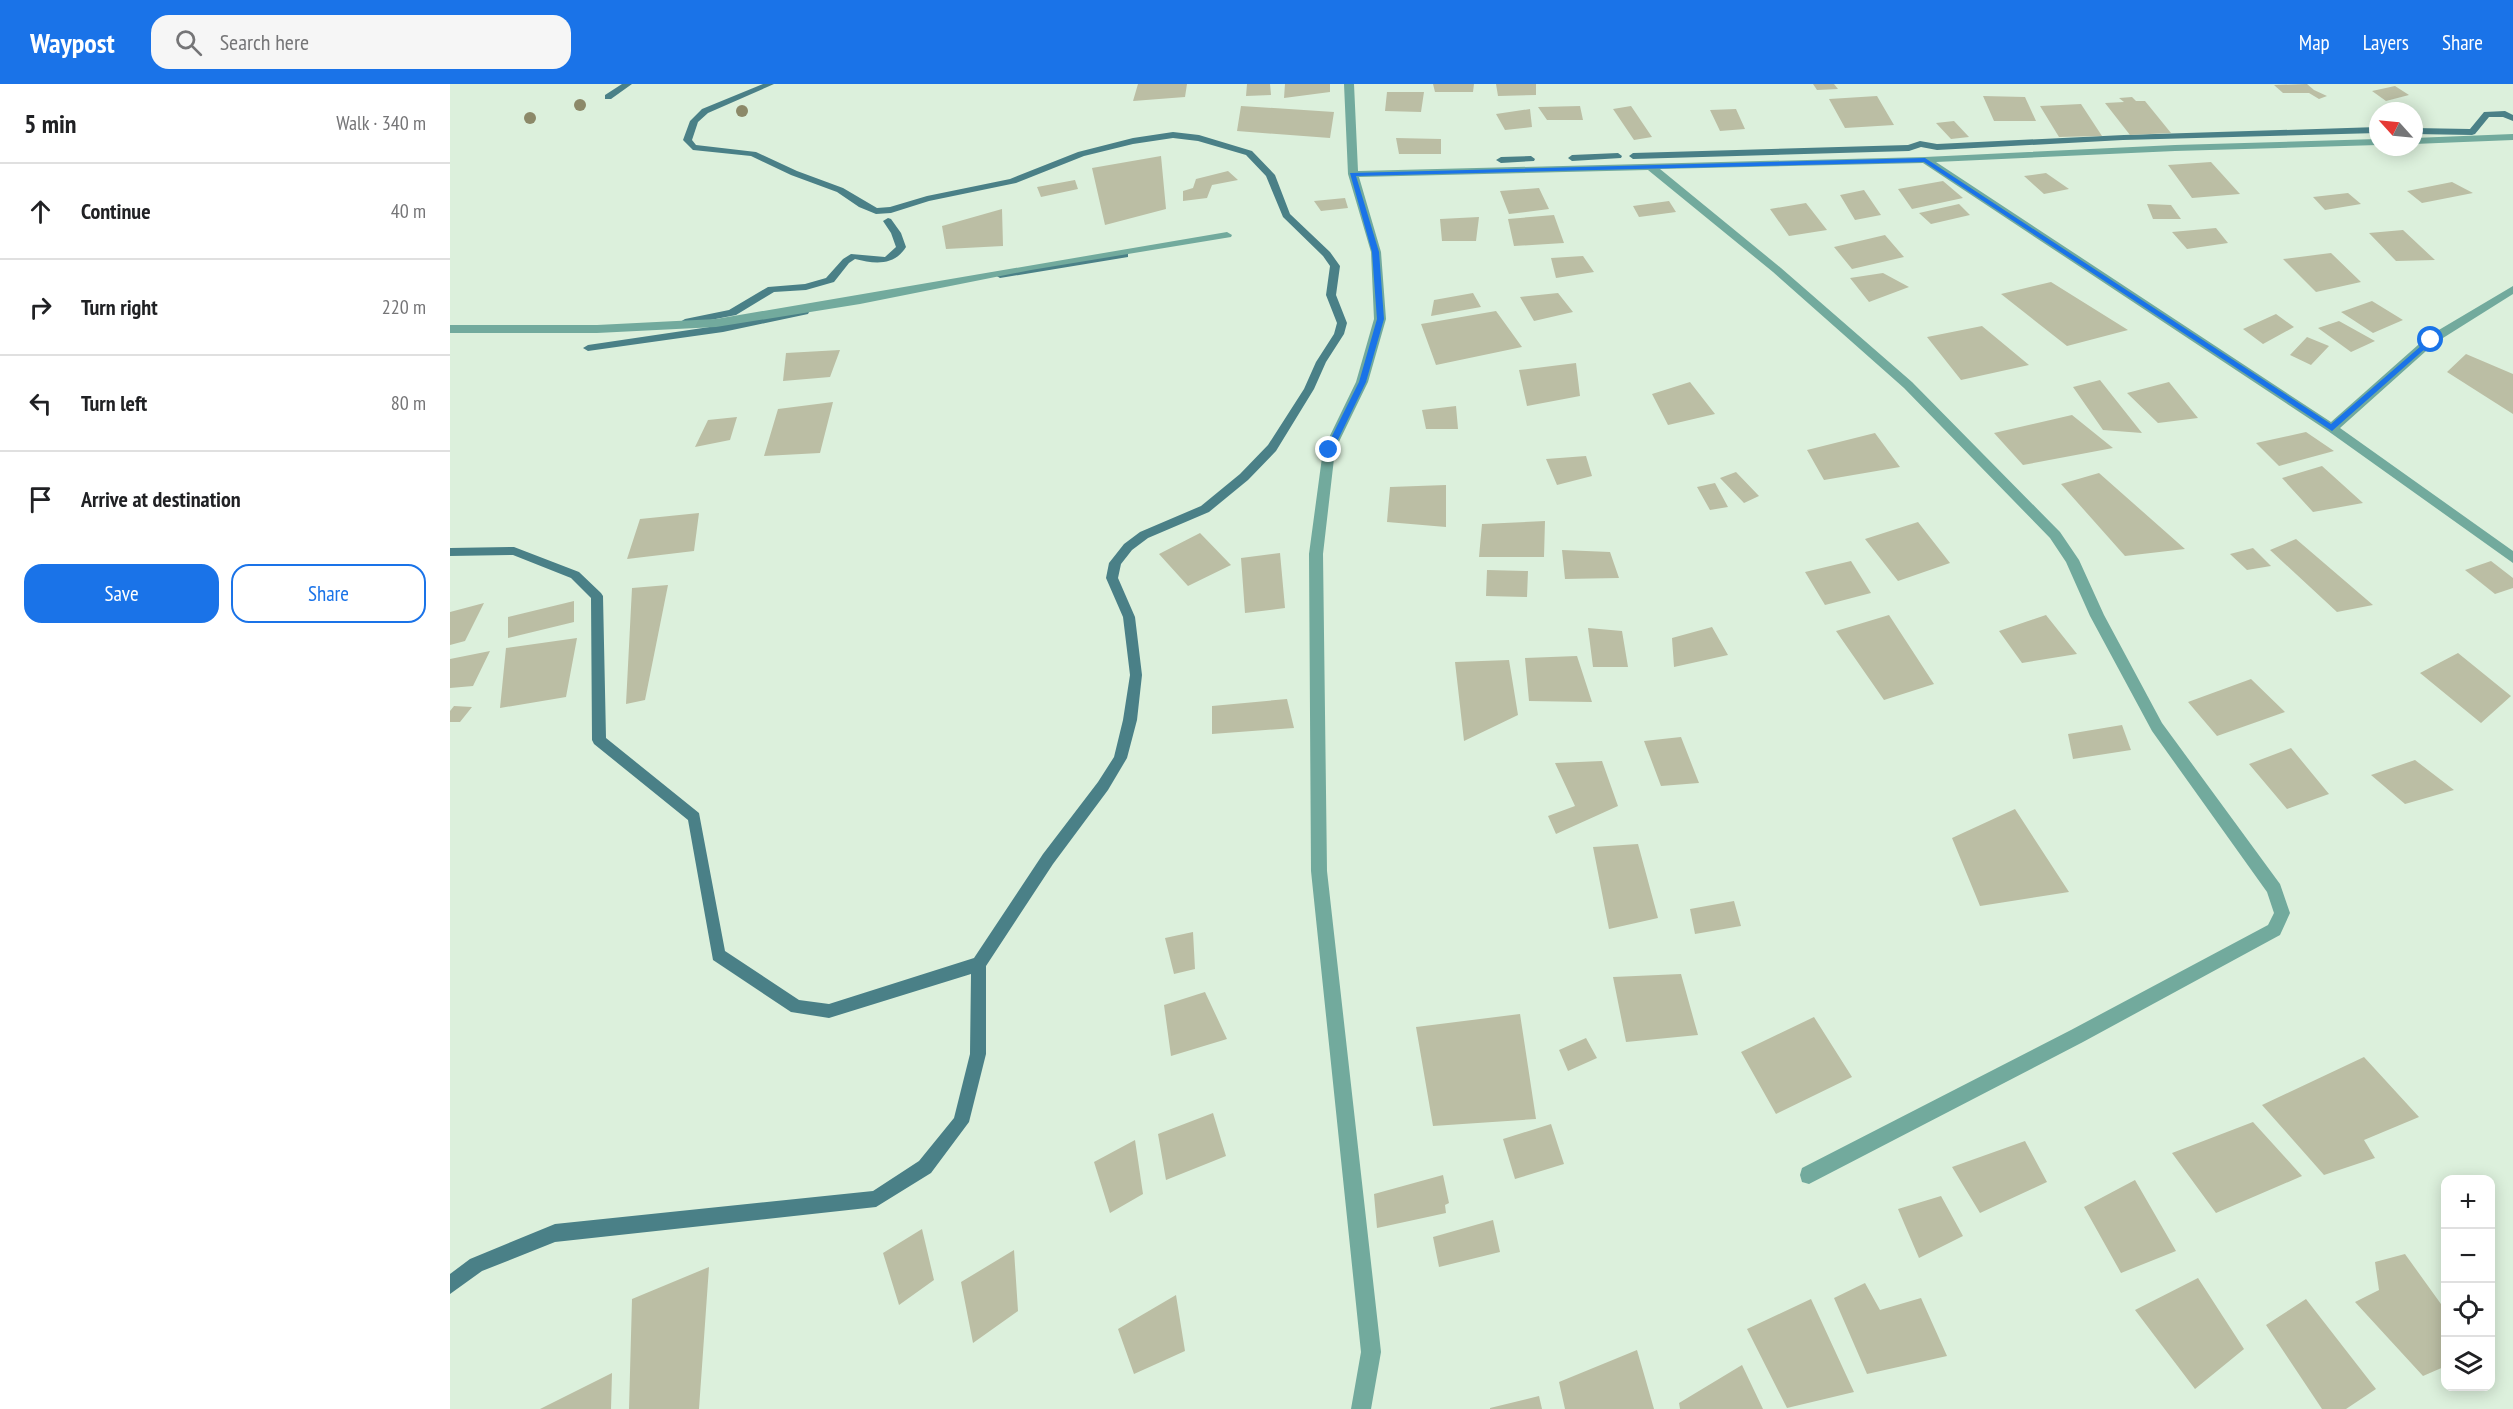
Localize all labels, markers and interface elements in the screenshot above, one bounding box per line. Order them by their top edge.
search box [151,15,571,69]
text: Waypost [30,24,115,61]
icon: search [172,26,205,59]
text: Search here [220,28,309,56]
text: Map [2299,29,2330,56]
text: Layers [2363,29,2409,56]
text: Share [2442,29,2483,56]
north arrow [2369,102,2423,156]
text: 5 min [24,107,77,140]
text: Walk · 340 m [336,110,426,136]
icon: ahead [24,195,57,228]
text: Continue [81,197,151,225]
text: 40 m [391,198,426,224]
icon: right [24,291,57,324]
text: Turn right [81,293,158,321]
text: 220 m [382,294,426,320]
route start [2417,326,2443,352]
icon: left [24,387,57,420]
text: Turn left [81,389,147,417]
text: 80 m [391,390,426,416]
route end [1315,436,1341,462]
icon: arrive [24,483,57,516]
text: Arrive at destination [81,485,241,513]
button: Save [24,564,219,623]
button: Share [231,564,426,623]
map controls [2441,1175,2495,1391]
button: + [2441,1175,2495,1229]
button: − [2441,1229,2495,1283]
button: locate [2441,1283,2495,1337]
button: layers [2441,1337,2495,1391]

